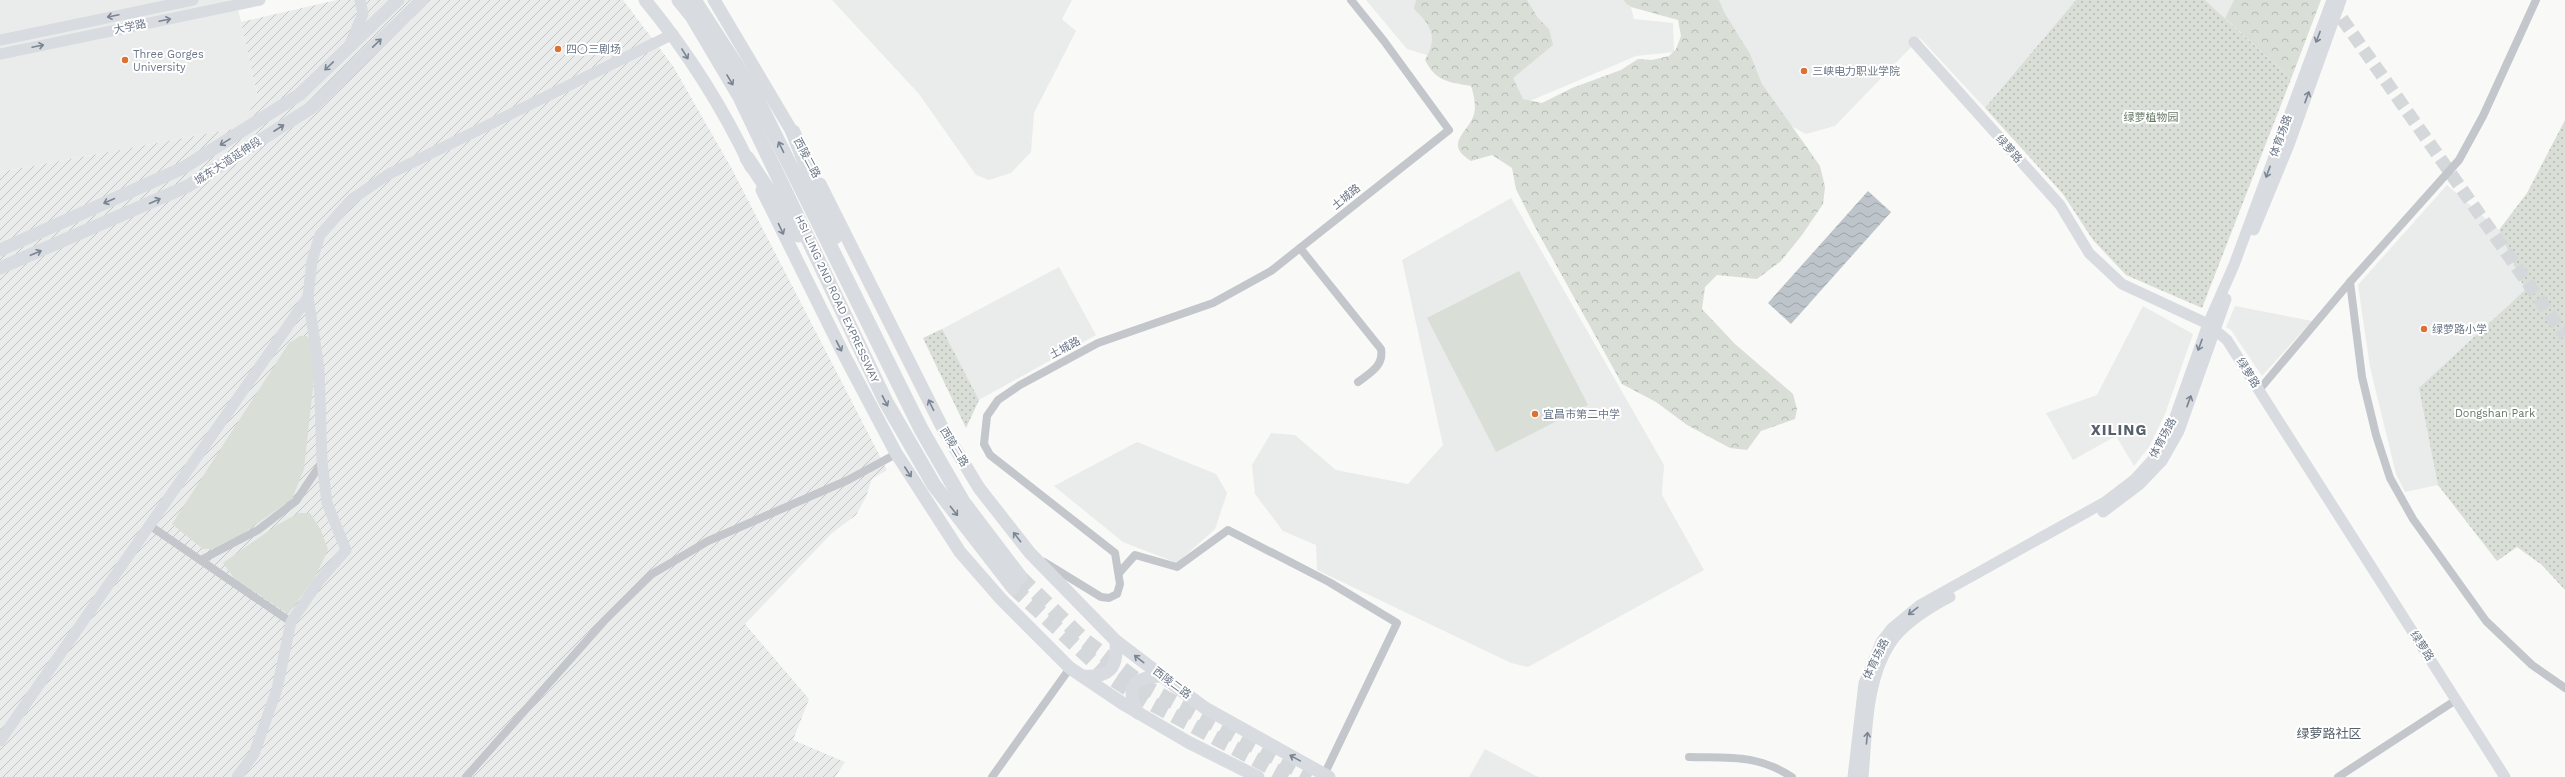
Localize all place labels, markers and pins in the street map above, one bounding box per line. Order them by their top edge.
place label: 四〇三剧场 [566,43,621,56]
marker: 四〇三剧场 [553,44,563,54]
place label: Three Gorges University [133,48,204,74]
marker: Three Gorges University [120,55,130,65]
place label: 三峡电力职业学院 [1812,65,1900,78]
marker: 三峡电力职业学院 [1799,66,1809,76]
place label: 绿萝路小学 [2432,323,2487,336]
marker: 绿萝路小学 [2419,324,2429,334]
place label: 宜昌市第二中学 [1543,408,1620,421]
marker: 宜昌市第二中学 [1530,409,1540,419]

